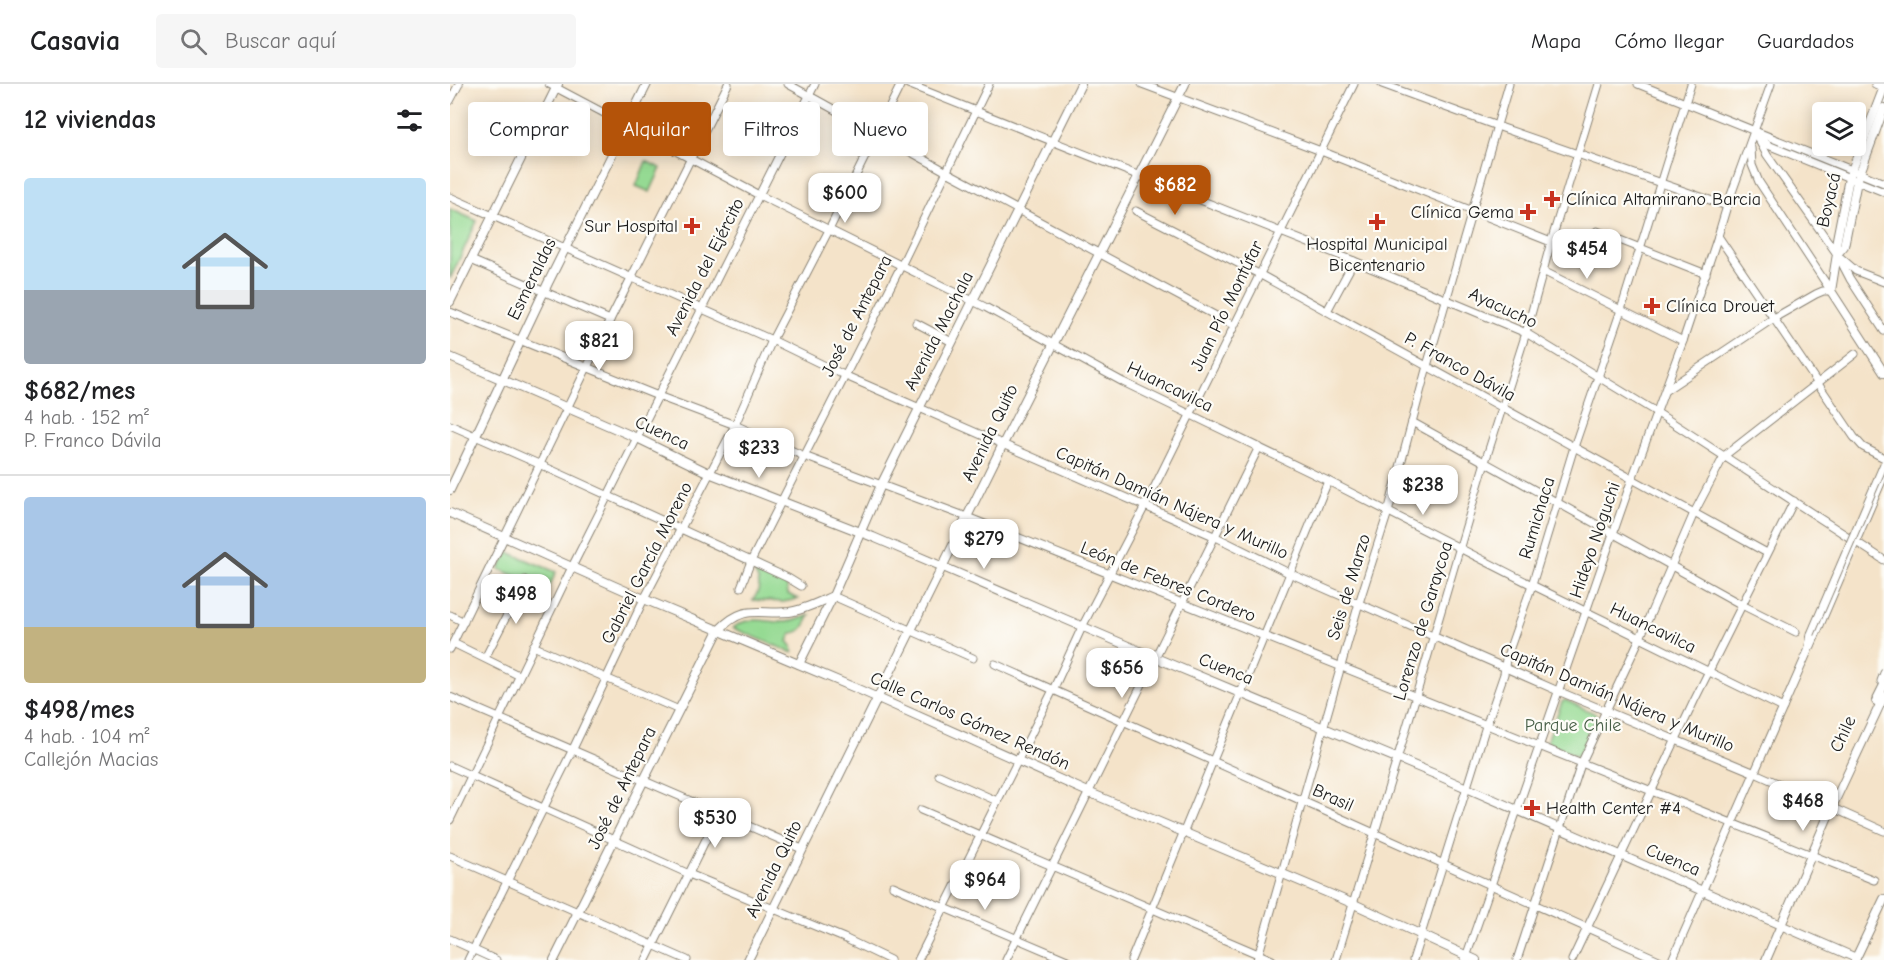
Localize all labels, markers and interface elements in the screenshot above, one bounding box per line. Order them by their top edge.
search box [156,14,576,68]
text: Casavia [30,25,120,57]
icon: search [177,25,210,58]
text: Buscar aquí [225,28,336,54]
text: Mapa [1531,29,1581,53]
text: Cómo llegar [1614,29,1724,53]
text: Guardados [1757,29,1854,53]
chip: Comprar [468,102,590,156]
chip: Alquilar [602,102,711,156]
chip: Filtros [723,102,820,156]
chip: Nuevo [832,102,928,156]
map controls [1812,102,1866,156]
button: layers [1812,102,1866,156]
icon: filters [393,104,426,137]
text: 12 viviendas [24,105,156,135]
pin: $682 [1139,165,1211,216]
street label: Boyacá [1813,171,1845,229]
pin: $600 [809,173,881,224]
text: $682 [1154,173,1196,196]
text: $600 [822,181,868,204]
place label: Clínica Altamirano Barcia [1566,189,1761,210]
marker: Clínica Altamirano Barcia [1543,190,1561,208]
street label: Avenida del Ejército [661,195,749,339]
place label: Clínica Gema [1411,202,1514,223]
marker: Clínica Gema [1519,203,1537,221]
marker: Hospital Municipal Bicentenario [1368,213,1386,231]
place label: Sur Hospital [584,216,678,237]
icon: home [171,217,279,325]
marker: Sur Hospital [683,217,701,235]
pin: $454 [1551,229,1623,280]
place label: Hospital Municipal Bicentenario [1306,234,1448,276]
street label: Esmeraldas [503,235,561,323]
street label: Juan Pío Montúfar [1186,237,1268,375]
text: $454 [1566,237,1608,260]
street label: José de Antepara [817,252,897,380]
street label: Avenida Machala [900,268,978,394]
street label: Ayacucho [1465,283,1541,333]
place label: Clínica Drouet [1666,296,1775,317]
marker: Clínica Drouet [1643,297,1661,315]
pin: $821 [563,321,635,372]
street label: P. Franco Dávila [1401,328,1519,406]
text: $821 [579,329,619,352]
street label: Huancavilca [1124,357,1216,417]
text: $682/mes [24,376,135,406]
street label: Avenida Quito [957,381,1023,485]
text: 4 hab. · 152 m² [24,406,149,429]
street label: Cuenca [632,411,692,455]
pin: $233 [723,428,795,479]
text: P. Franco Dávila [24,429,162,452]
text: $233 [738,436,780,459]
street label: Capitán Damián Nájera y Murillo [1053,442,1291,564]
pin: $238 [1387,465,1459,516]
text: $238 [1402,473,1444,496]
street label: Rumichaca [1515,475,1559,561]
street label: Gabriel García Moreno [597,479,697,647]
street label: Hideyo Noguchi [1565,479,1625,601]
pin: $279 [948,519,1020,570]
text: $279 [964,527,1004,550]
street label: Seis de Marzo [1323,532,1375,642]
icon: home [171,536,279,644]
street label: León de Febres Cordero [1077,537,1259,627]
street label: Lorenzo de Garaycoa [1389,539,1457,703]
pin: $498 [480,574,552,625]
text: $498 [495,582,537,605]
street label: Huancavilca [1607,598,1699,658]
street label: Capitán Damián Nájera y Murillo [1497,639,1737,757]
pin: $656 [1086,648,1158,699]
street label: Cuenca [1196,649,1256,689]
text: $656 [1100,656,1144,679]
street label: Calle Carlos Gómez Rendón [867,667,1073,775]
text: $498/mes [24,695,135,725]
street label: Chile [1826,712,1860,756]
park label: Parque Chile [1525,715,1621,736]
street label: José de Antepara [583,723,661,853]
text: 4 hab. · 104 m² [24,725,150,748]
text: Callejón Macias [24,748,158,771]
street label: Brasil [1309,780,1357,816]
pin: $468 [1767,781,1839,832]
text: $468 [1782,789,1824,812]
pin: $530 [679,798,751,849]
place label: Health Center #4 [1546,798,1681,819]
marker: Health Center #4 [1523,799,1541,817]
text: $530 [693,806,737,829]
street label: Avenida Quito [741,817,807,921]
street label: Cuenca [1643,839,1703,881]
pin: $964 [949,860,1021,911]
text: $964 [964,868,1006,891]

